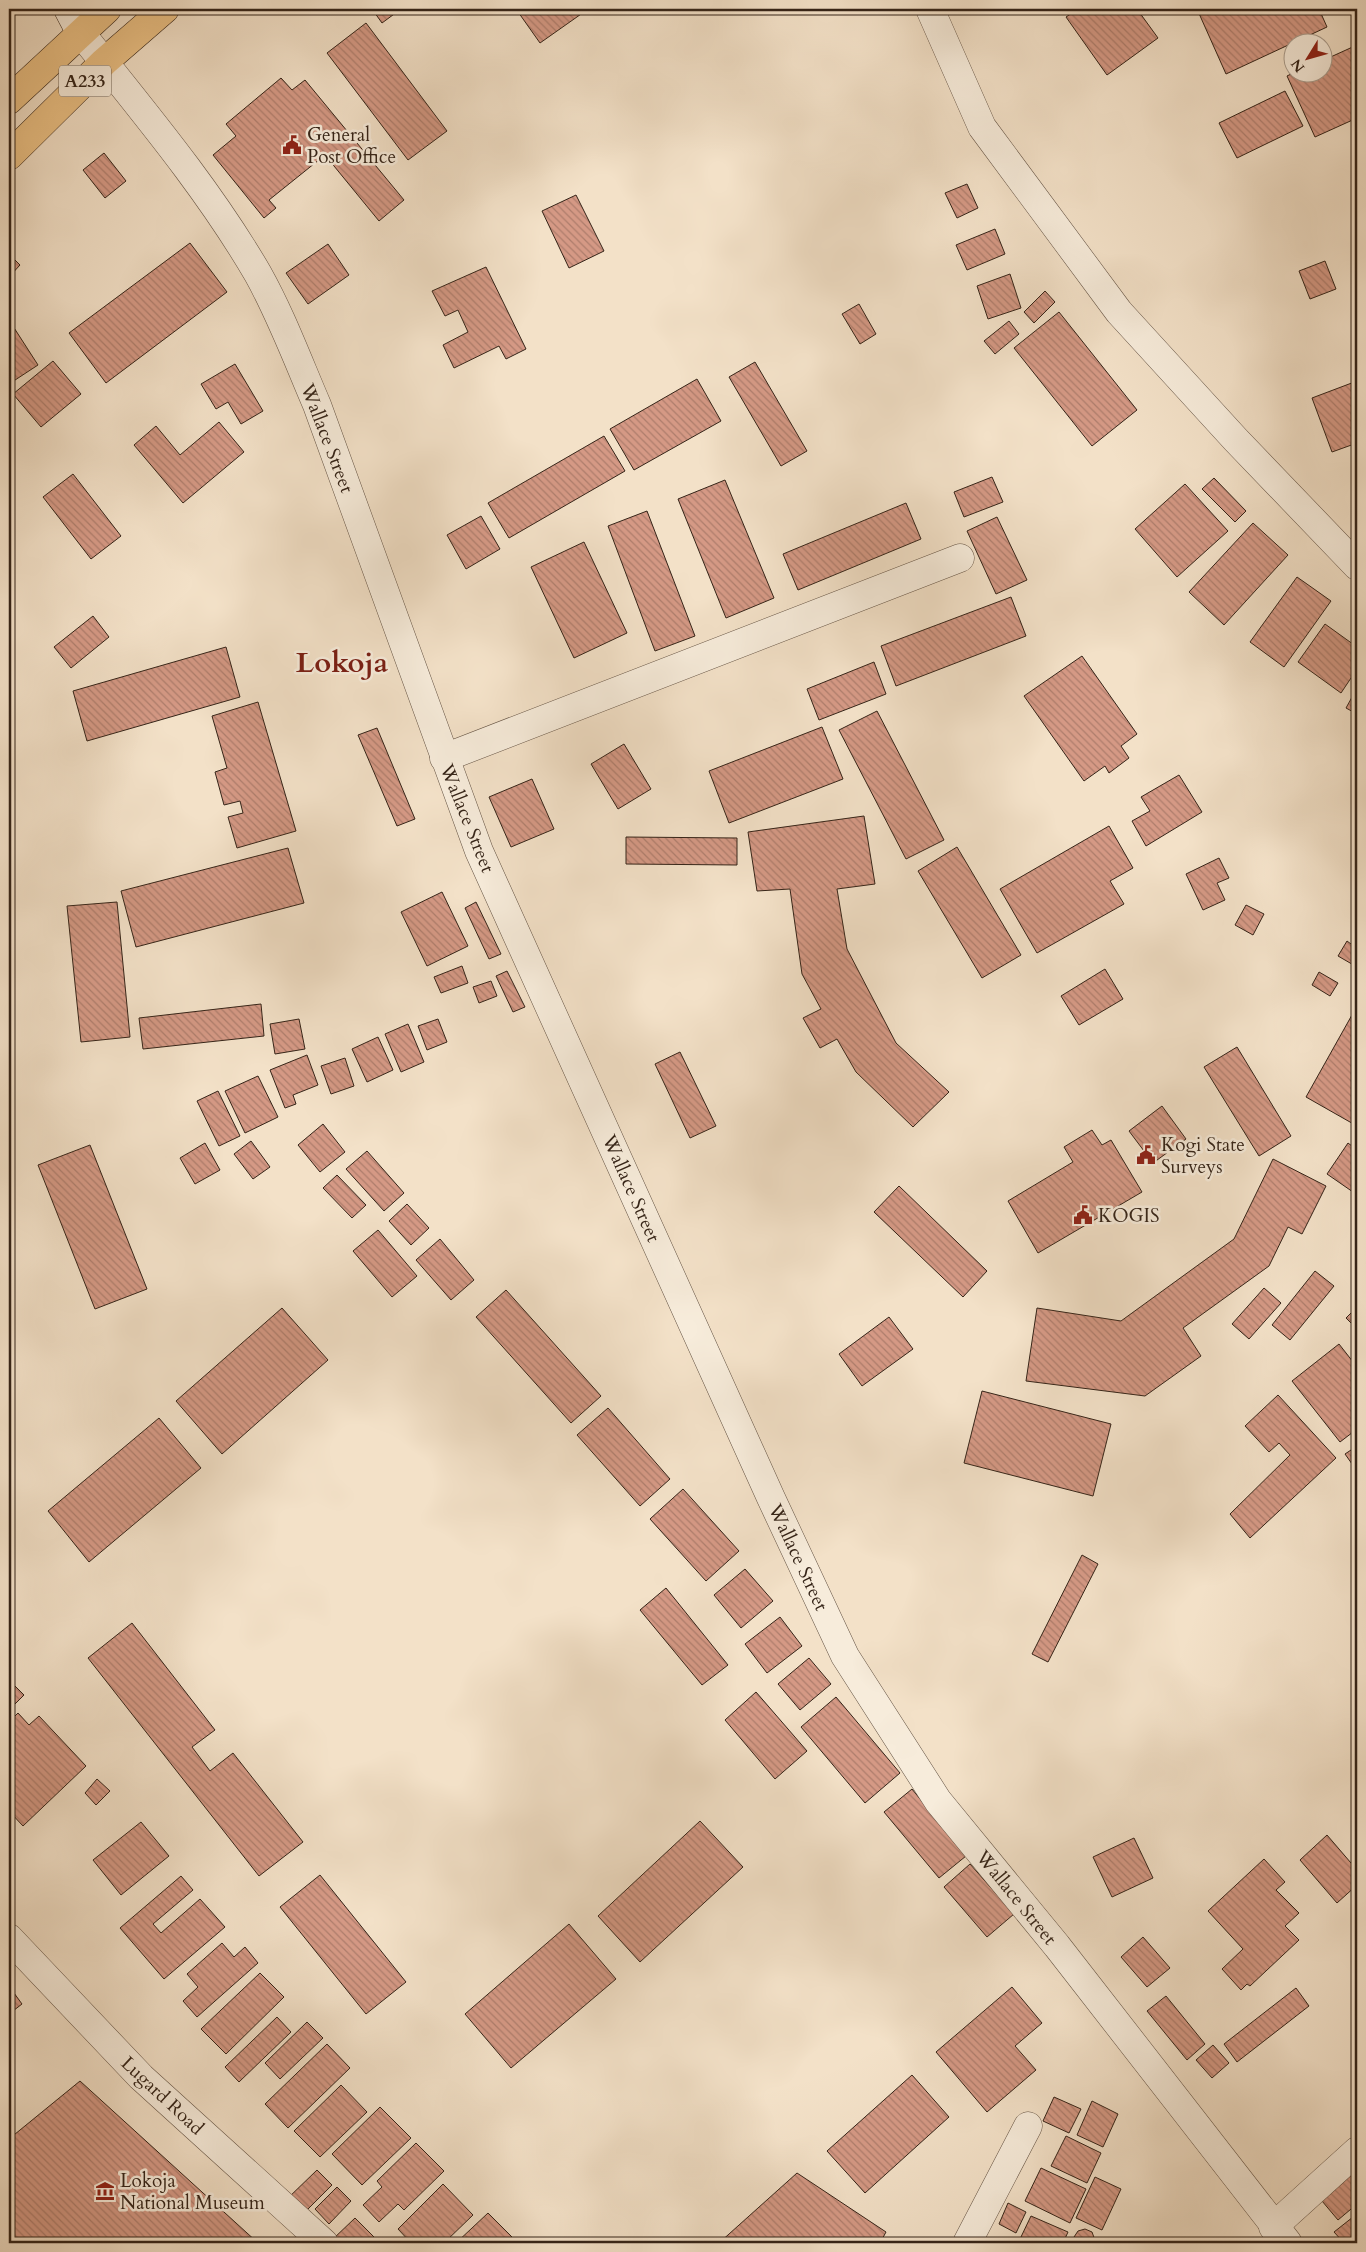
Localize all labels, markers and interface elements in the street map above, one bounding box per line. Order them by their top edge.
north arrow [1284,32,1334,82]
text: N [1287,55,1309,76]
road number: A233 [59,66,111,96]
place label: General Post Office [307,122,396,170]
public building icon: General Post Office [281,134,303,156]
street label: Wallace Street [294,379,360,497]
district label: Lokoja [296,643,389,683]
street label: Wallace Street [433,759,501,877]
street label: Wallace Street [595,1130,666,1246]
place label: Kogi State Surveys [1161,1132,1245,1180]
public building icon: Kogi State Surveys [1135,1144,1157,1166]
place label: KOGIS [1098,1203,1160,1229]
public building icon: KOGIS [1072,1204,1094,1226]
street label: Wallace Street [762,1499,834,1615]
street label: Wallace Street [969,1844,1063,1951]
street label: Lugard Road [115,2051,209,2141]
place label: Lokoja National Museum [120,2168,266,2216]
museum icon: Lokoja National Museum [94,2180,116,2202]

